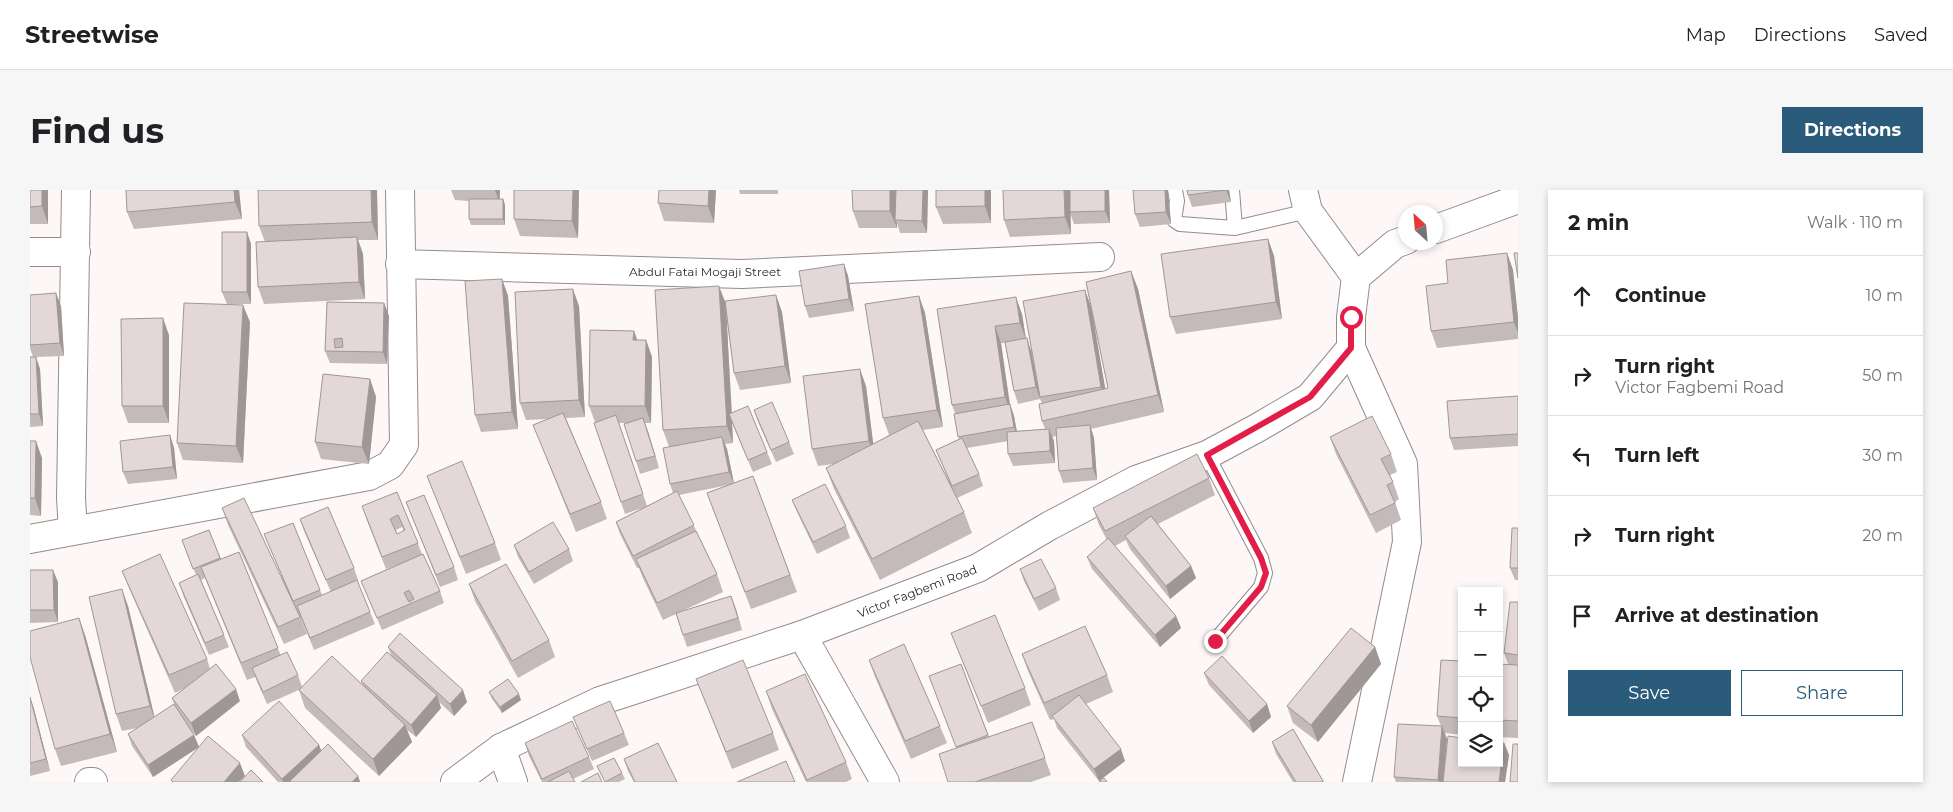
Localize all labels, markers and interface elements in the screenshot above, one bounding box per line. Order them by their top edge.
text: Streetwise [25,20,159,49]
text: Map [1686,24,1726,46]
text: Directions [1754,24,1846,46]
text: Saved [1874,24,1928,46]
button: Directions [1782,107,1923,153]
text: Find us [30,109,164,152]
north arrow [1398,205,1443,250]
text: 2 min [1568,210,1629,235]
text: Walk · 110 m [1807,213,1903,232]
street label: Abdul Fatai Mogaji Street [629,264,781,279]
icon: ahead [1568,282,1596,310]
text: Continue [1615,284,1706,307]
text: 10 m [1865,286,1903,305]
route start [1340,306,1363,329]
text: Turn right [1615,355,1715,378]
icon: right [1568,362,1596,390]
text: 50 m [1862,366,1903,385]
text: Victor Fagbemi Road [1615,378,1784,397]
icon: left [1568,442,1596,470]
text: Turn left [1615,444,1700,467]
text: 30 m [1862,446,1903,465]
icon: right [1568,522,1596,550]
text: Turn right [1615,524,1715,547]
text: 20 m [1862,526,1903,545]
street label: Victor Fagbemi Road [855,561,979,621]
map controls [1458,587,1503,767]
button: + [1458,587,1503,632]
icon: arrive [1568,602,1596,630]
text: Arrive at destination [1615,604,1819,627]
route end [1204,630,1227,653]
button: − [1458,632,1503,677]
button: Save [1568,670,1731,716]
button: Share [1741,670,1903,716]
button: locate [1458,677,1503,722]
button: layers [1458,722,1503,767]

